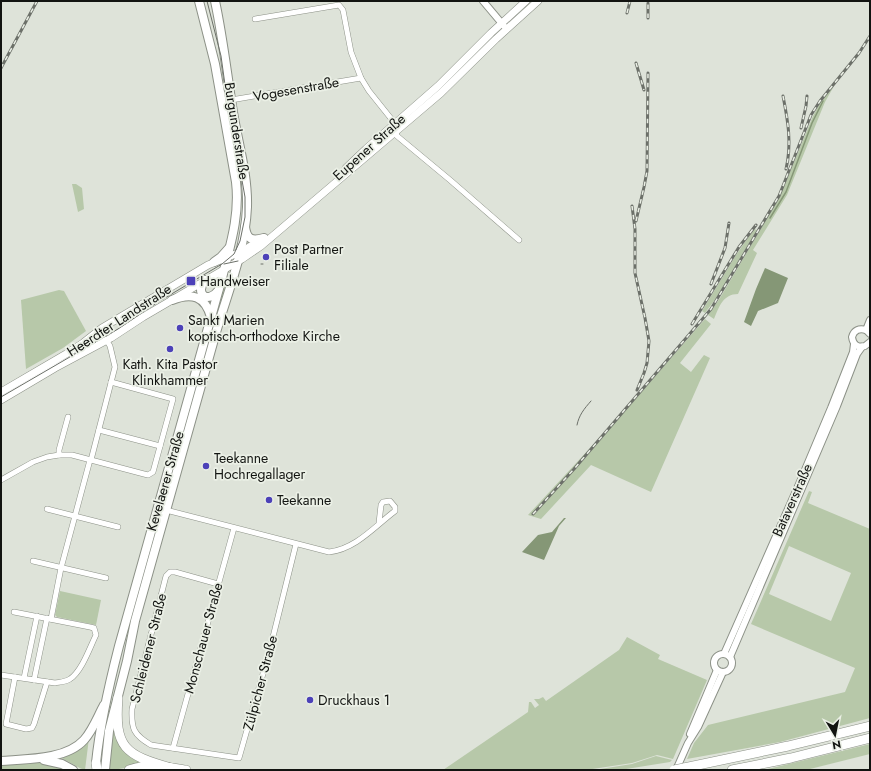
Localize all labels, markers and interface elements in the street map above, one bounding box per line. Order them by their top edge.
street label: Vogesenstraße [252,72,340,106]
street label: Burgunderstraße [219,81,255,181]
street label: Eupener Straße [328,109,410,185]
place label: Post Partner Filiale [274,239,344,275]
marker: Post Partner Filiale [261,252,271,262]
place label: Handweiser [200,271,270,291]
marker: Handweiser [185,275,197,287]
street label: Heerdter Landstraße [63,279,175,361]
place label: Sankt Marien koptisch-orthodoxe Kirche [188,310,340,346]
marker: Sankt Marien koptisch-orthodoxe Kirche [175,323,185,333]
marker: Kath. Kita Pastor Klinkhammer [165,344,175,354]
place label: Kath. Kita Pastor Klinkhammer [122,354,218,390]
street label: Kevelaerer Straße [141,429,189,533]
place label: Teekanne Hochregallager [214,448,306,484]
street label: Bataverstraße [767,460,817,540]
marker: Teekanne Hochregallager [201,461,211,471]
place label: Teekanne [277,490,331,510]
marker: Teekanne [264,495,274,505]
street label: Monschauer Straße [179,580,227,696]
street label: Schleidener Straße [125,591,171,705]
street label: Zülpicher Straße [238,633,282,733]
place label: Druckhaus 1 [318,690,390,710]
marker: Druckhaus 1 [305,695,315,705]
north arrow [815,715,855,755]
text: N [831,736,842,753]

